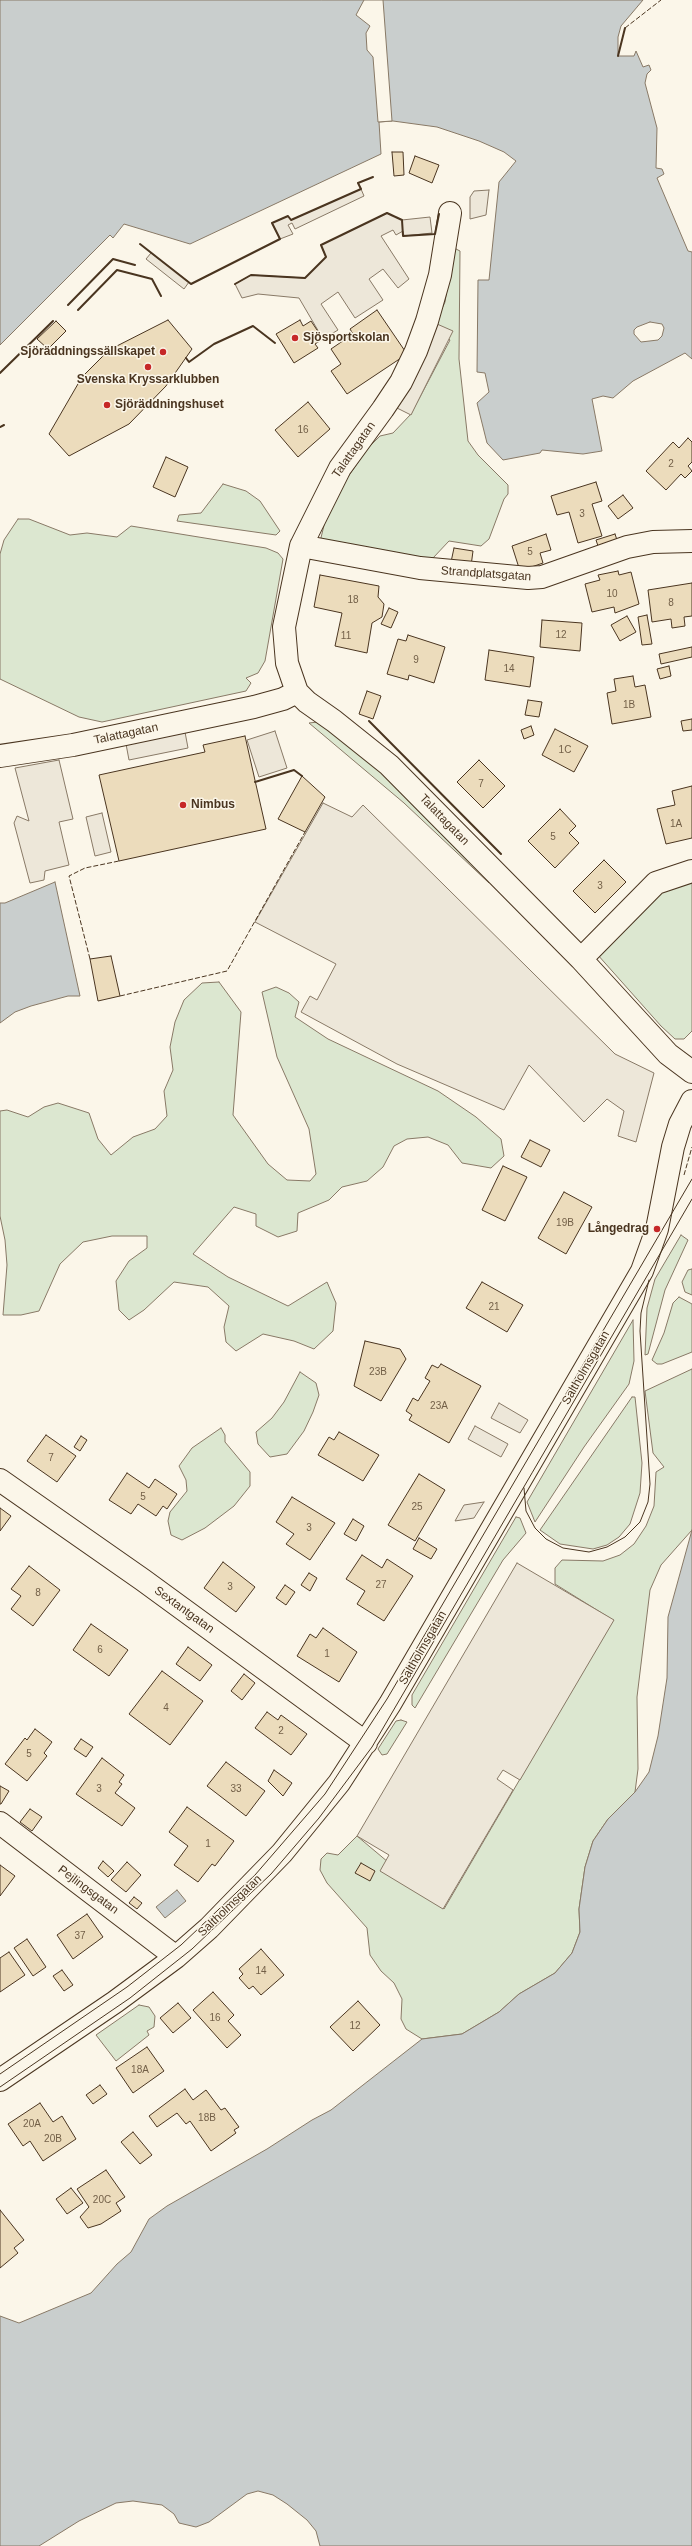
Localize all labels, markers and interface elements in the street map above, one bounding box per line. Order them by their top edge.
place label: Sjösportskolan [303,331,390,345]
marker: Sjösportskolan [290,333,300,343]
place label: Sjöräddningssällskapet [20,345,155,359]
marker: Sjöräddningssällskapet [158,347,168,357]
marker: Svenska Kryssarklubben [143,362,153,372]
place label: Svenska Kryssarklubben [77,373,219,387]
place label: Sjöräddningshuset [115,398,224,412]
marker: Sjöräddningshuset [102,400,112,410]
street label: Talattagatan [329,419,379,481]
house number: 16 [297,424,309,436]
house number: 2 [668,458,674,470]
house number: 3 [579,508,585,520]
house number: 5 [527,546,533,558]
street label: Strandplatsgatan [440,564,532,584]
house number: 10 [606,588,618,600]
house number: 18 [347,594,359,606]
house number: 8 [668,597,674,609]
house number: 12 [555,629,567,641]
house number: 11 [341,630,351,642]
house number: 9 [413,654,419,666]
house number: 14 [503,663,515,675]
house number: 1B [623,699,635,711]
street label: Talattagatan [93,720,159,748]
house number: 1C [559,744,571,756]
house number: 7 [478,778,484,790]
street label: Talattagatan [416,791,472,849]
place label: Nimbus [191,798,235,812]
marker: Nimbus [178,800,188,810]
house number: 1A [670,818,682,830]
house number: 5 [550,831,556,843]
house number: 3 [597,880,603,892]
house number: 19B [556,1217,574,1229]
place label: Långedrag [588,1222,649,1236]
marker: Långedrag [652,1224,662,1234]
house number: 21 [488,1301,500,1313]
street label: Saltholmsgatan [559,1329,613,1407]
house number: 23B [369,1366,387,1378]
house number: 23A [430,1400,448,1412]
house number: 7 [48,1452,54,1464]
house number: 5 [140,1491,146,1503]
house number: 25 [411,1501,423,1513]
house number: 3 [306,1522,312,1534]
house number: 27 [375,1579,387,1591]
house number: 3 [227,1581,233,1593]
street label: Sextantgatan [151,1583,217,1637]
house number: 8 [35,1587,41,1599]
street label: Saltholmsgatan [396,1609,450,1687]
house number: 6 [97,1644,103,1656]
house number: 1 [324,1648,330,1660]
house number: 4 [163,1702,169,1714]
house number: 2 [278,1725,284,1737]
house number: 5 [26,1748,32,1760]
house number: 3 [96,1783,102,1795]
house number: 33 [230,1783,242,1795]
house number: 1 [205,1838,211,1850]
street label: Pejlingsgatan [55,1863,121,1917]
street label: Saltholmsgatan [195,1872,265,1940]
house number: 37 [74,1930,86,1942]
house number: 14 [255,1965,267,1977]
house number: 16 [209,2012,221,2024]
house number: 12 [349,2020,361,2032]
house number: 18A [131,2064,149,2076]
house number: 18B [198,2112,216,2124]
house number: 20A [23,2118,41,2130]
house number: 20B [44,2133,62,2145]
house number: 20C [93,2194,111,2206]

